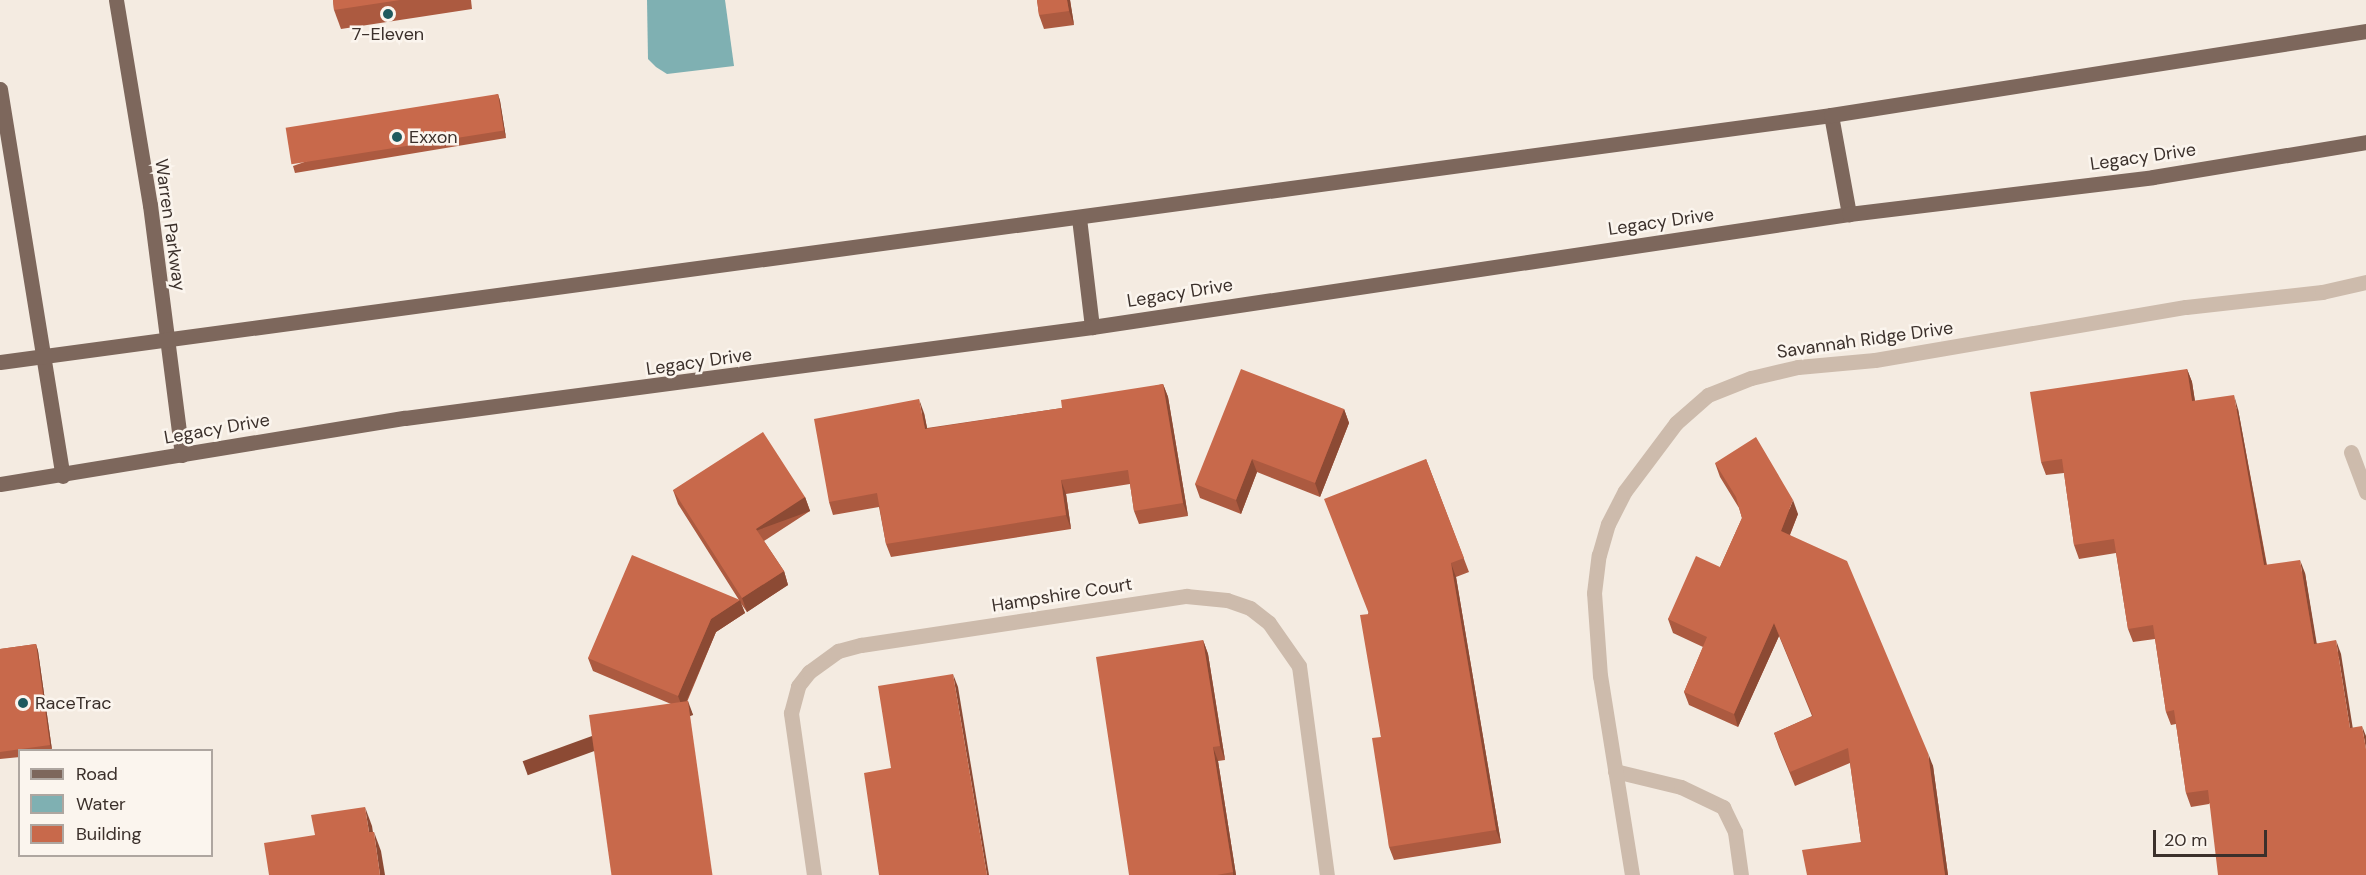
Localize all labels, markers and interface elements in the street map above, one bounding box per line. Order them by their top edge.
marker: 7-Eleven [381,7,395,21]
place label: 7-Eleven [352,23,424,45]
place label: Exxon [409,126,458,148]
marker: Exxon [390,130,404,144]
street label: Legacy Drive [2089,139,2197,175]
street label: Warren Parkway [150,158,190,292]
street label: Legacy Drive [1607,204,1715,240]
street label: Legacy Drive [1126,274,1234,312]
street label: Savannah Ridge Drive [1775,317,1955,363]
street label: Legacy Drive [645,344,753,380]
street label: Legacy Drive [163,409,271,449]
street label: Hampshire Court [990,573,1134,617]
place label: RaceTrac [35,692,112,714]
marker: RaceTrac [16,696,30,710]
legend [18,749,213,857]
text: Road [76,762,118,786]
text: Water [76,792,126,816]
scale bar [2156,818,2270,856]
text: Building [76,822,141,846]
text: 20 m [2164,828,2207,852]

